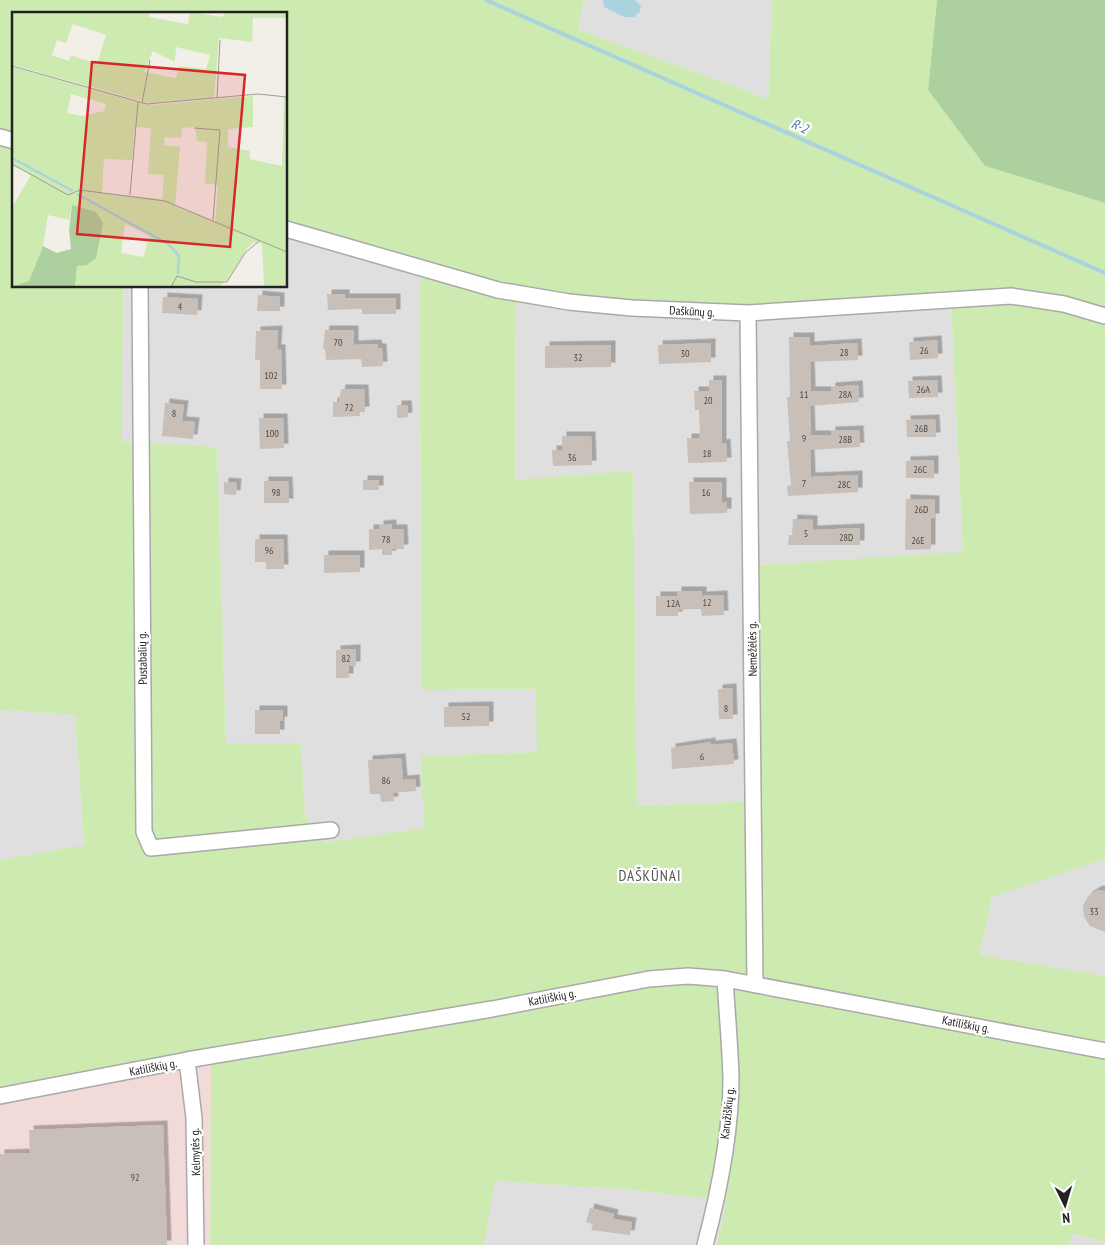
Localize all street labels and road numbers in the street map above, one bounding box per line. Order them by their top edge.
street label: Daškūnų g. [669,302,715,320]
street label: Nemėžėlės g. [744,621,760,677]
street label: Pustabalių g. [134,631,150,685]
street label: Katiliškių g. [527,985,577,1009]
street label: Katiliškių g. [941,1012,991,1036]
street label: Katiliškių g. [128,1055,178,1079]
street label: Karužiškių g. [717,1086,737,1140]
street label: Kelmytės g. [187,1128,203,1176]

